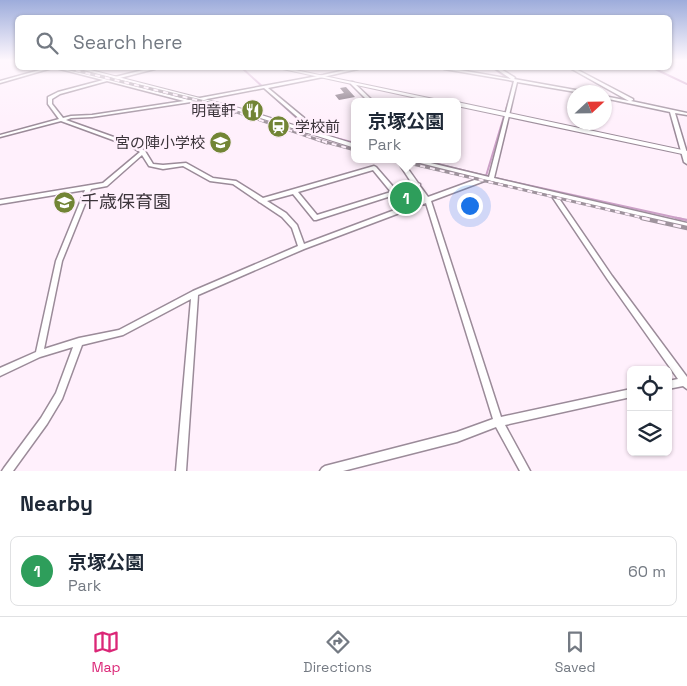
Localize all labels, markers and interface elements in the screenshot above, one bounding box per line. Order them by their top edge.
search box [15,15,672,70]
icon: search [33,29,61,57]
text: Search here [73,30,183,55]
north arrow [567,85,612,130]
popup [351,98,461,163]
restaurant icon: 明竜軒 [240,99,264,123]
place label: 明竜軒 [191,101,236,120]
text: 京塚公園 [368,109,444,134]
station icon: 学校前 [267,115,291,139]
place label: 学校前 [295,117,340,136]
school or university icon: 宮の陣小学校 [209,131,233,155]
place label: 宮の陣小学校 [115,133,205,152]
text: Park [368,134,401,155]
pin: 1 [390,179,422,217]
school or university icon: 千歳保育園 [53,190,77,214]
place label: 千歳保育園 [81,190,171,213]
your location [457,193,483,219]
map controls [627,366,672,456]
button: locate [627,366,672,411]
button: layers [627,411,672,456]
text: Nearby [20,490,93,517]
text: 京塚公園 [68,550,144,575]
text: 1 [33,561,41,582]
text: 60 m [628,561,666,582]
text: Park [68,575,101,596]
tab: Map [91,628,121,676]
tab: Directions [303,628,372,676]
tab: Saved [555,628,596,676]

